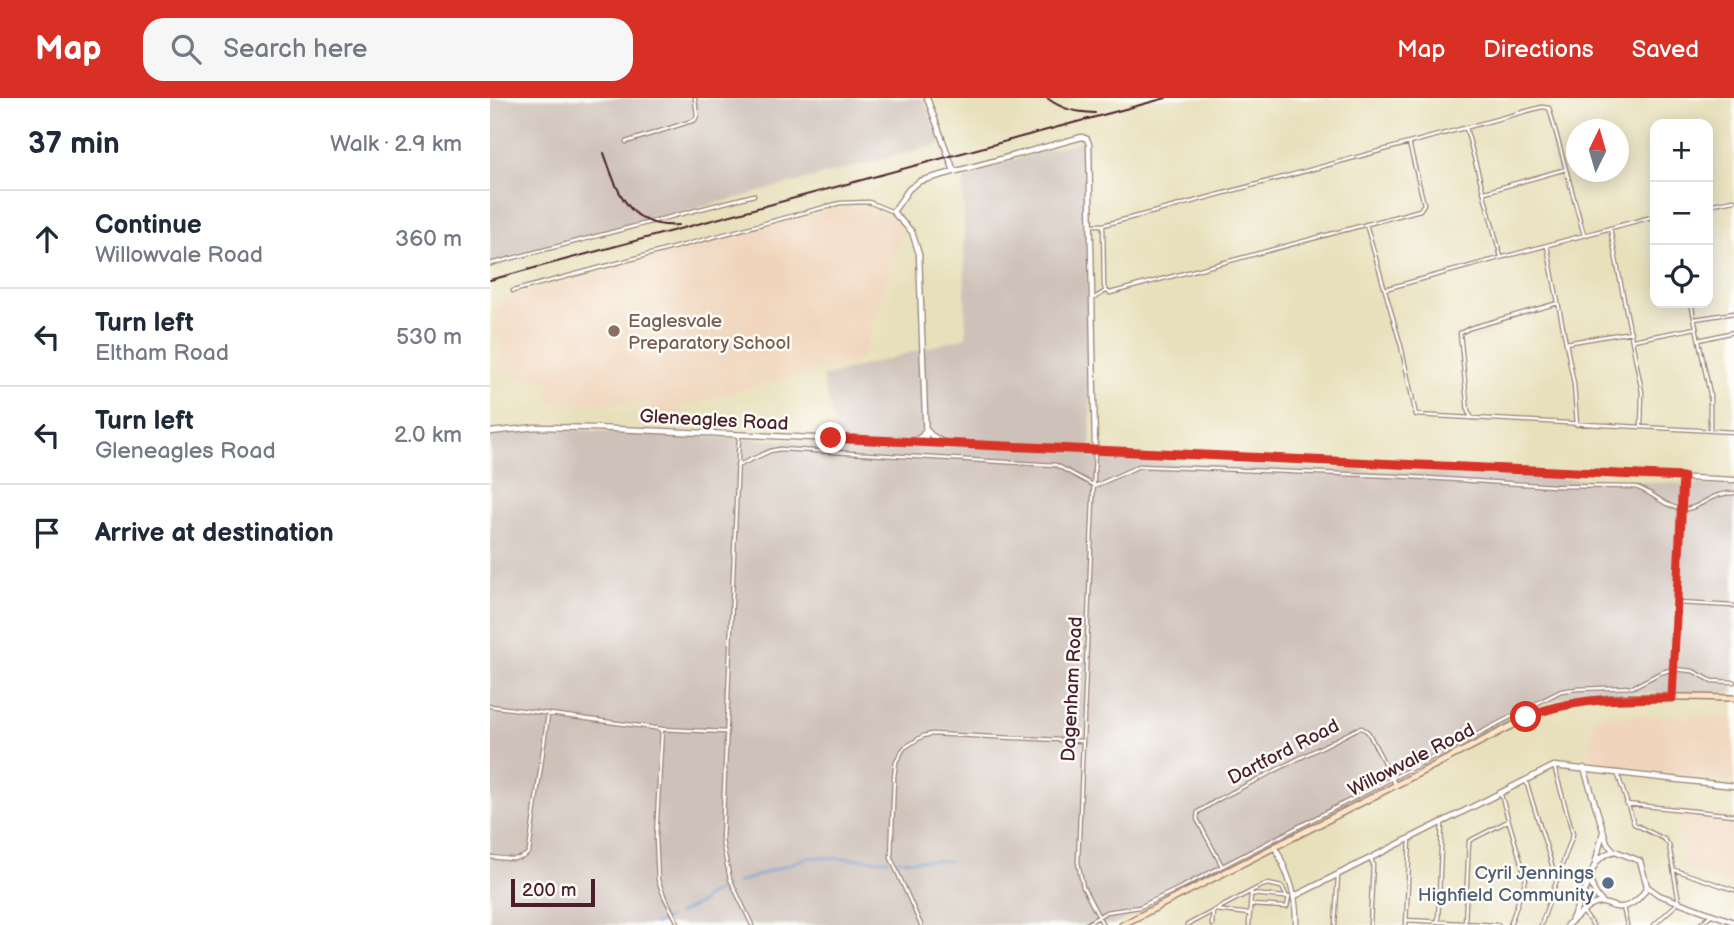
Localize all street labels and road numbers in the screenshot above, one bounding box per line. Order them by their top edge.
street label: Gleneagles Road [639,405,789,436]
street label: Dagenham Road [1057,616,1088,762]
street label: Dartford Road [1224,714,1343,790]
street label: Willowvale Road [1345,719,1479,802]

